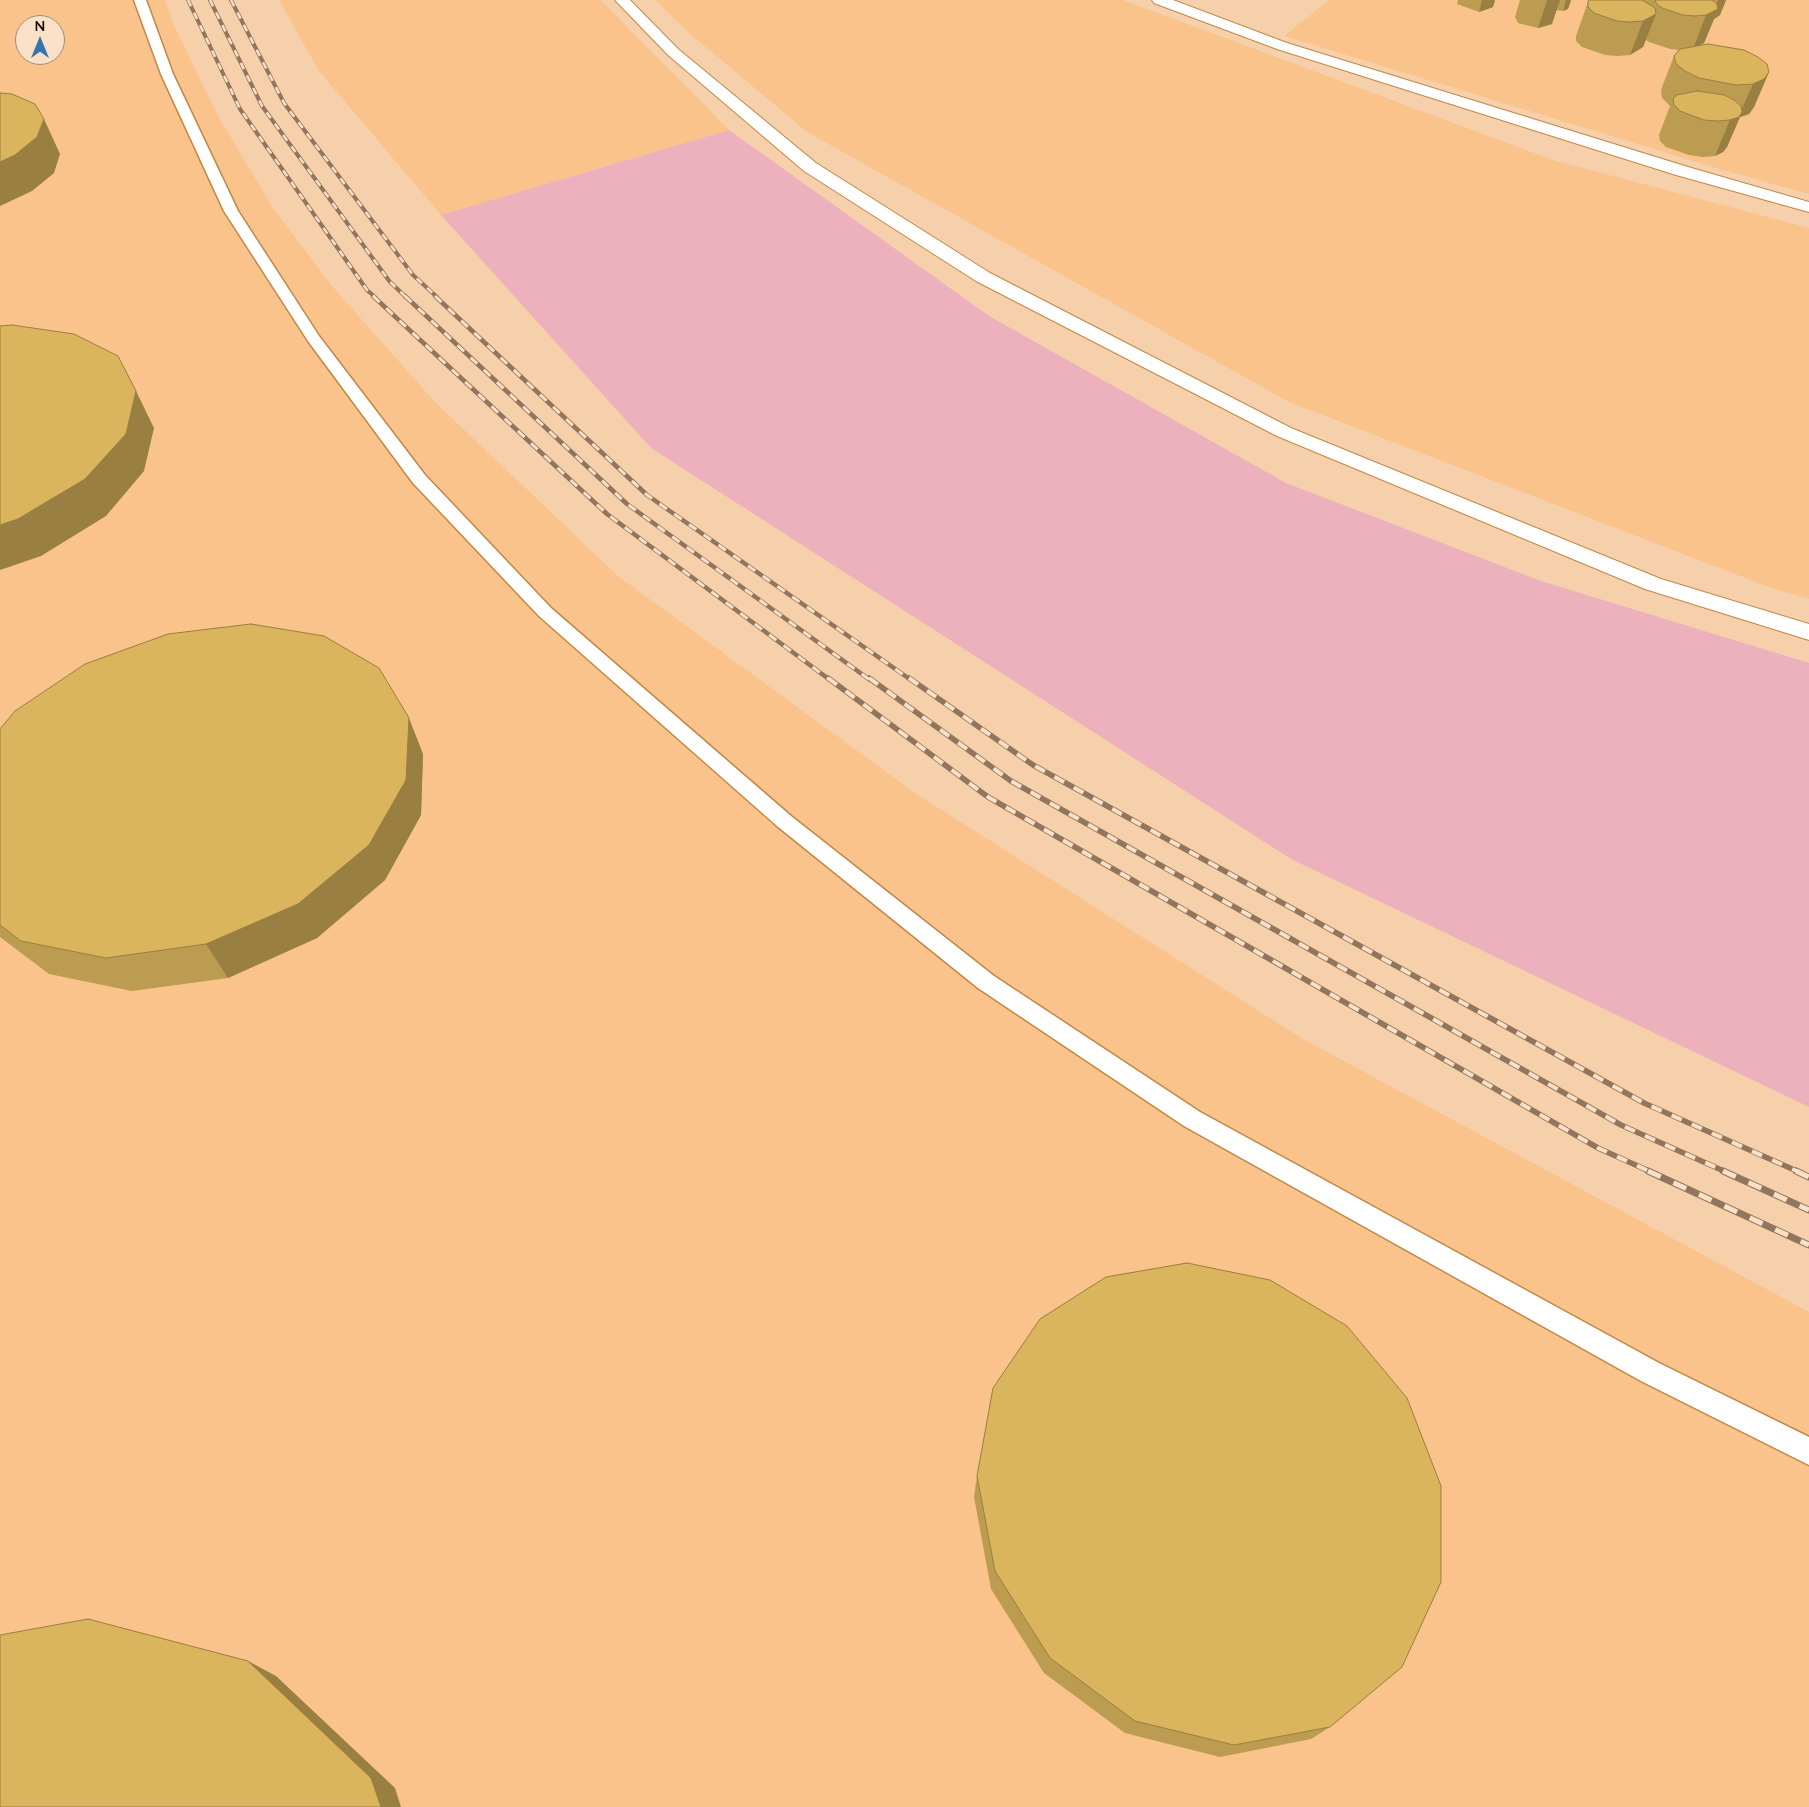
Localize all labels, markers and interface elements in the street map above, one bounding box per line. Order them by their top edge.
north arrow [15,15,65,65]
text: N [35,17,45,34]

